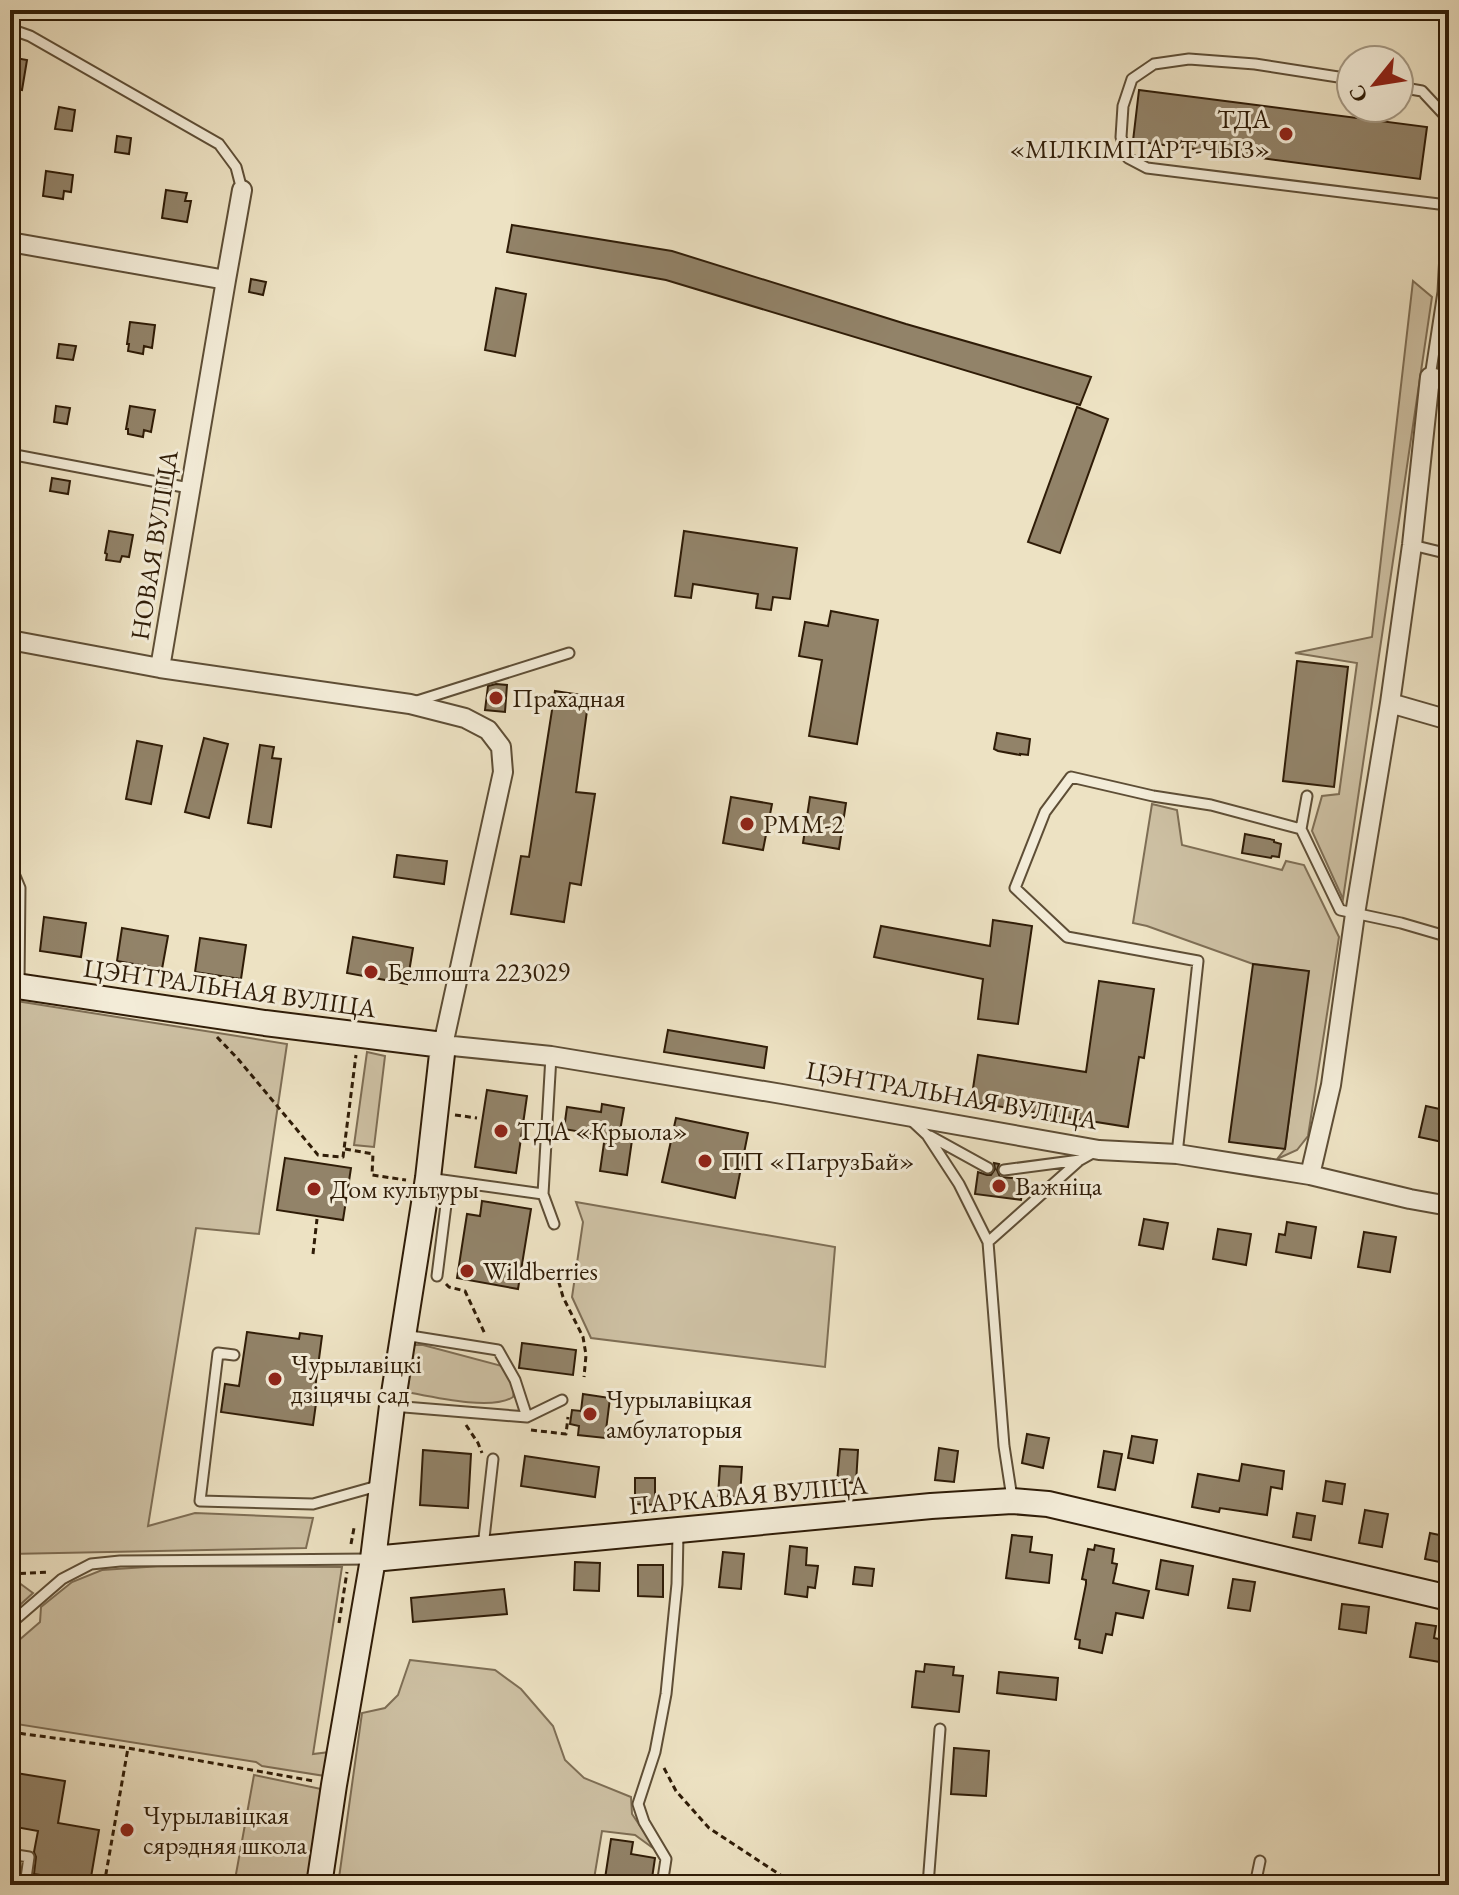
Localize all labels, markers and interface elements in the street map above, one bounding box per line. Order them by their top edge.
north arrow [1335,44,1415,124]
text: С [1342,80,1375,108]
place label: ТДА «МIЛКIМПАРТ-ЧЫЗ» [1010,102,1271,166]
marker: ТДА «МIЛКIМПАРТ-ЧЫЗ» [1277,125,1295,143]
street label: НОВАЯ ВУЛІЦА [122,447,186,642]
place label: Прахадная [512,681,625,715]
marker: Прахадная [487,689,505,707]
place label: РММ-2 [763,807,844,841]
marker: РММ-2 [738,815,756,833]
street label: ЦЭНТРАЛЬНАЯ ВУЛІЦА [81,951,380,1026]
place label: Белпошта 223029 [387,955,570,989]
marker: Белпошта 223029 [362,963,380,981]
street label: ЦЭНТРАЛЬНАЯ ВУЛІЦА [804,1053,1101,1138]
place label: ТДА «Крыола» [517,1114,688,1148]
marker: ТДА «Крыола» [492,1122,510,1140]
place label: ПП «ПагрузБай» [721,1144,914,1178]
marker: ПП «ПагрузБай» [696,1152,714,1170]
place label: Важніца [1015,1169,1103,1203]
place label: Дом культуры [330,1172,479,1206]
marker: Важніца [990,1177,1008,1195]
marker: Дом культуры [305,1180,323,1198]
place label: Wildberries [483,1254,598,1288]
marker: Wildberries [458,1262,476,1280]
place label: Чурылавіцкі дзіцячы сад [291,1347,422,1411]
marker: Чурылавіцкі дзіцячы сад [266,1370,284,1388]
place label: Чурылавіцкая амбулаторыя [606,1382,752,1446]
marker: Чурылавіцкая амбулаторыя [581,1405,599,1423]
street label: ПАРКАВАЯ ВУЛІЦА [627,1468,870,1522]
place label: Чурылавіцкая сярэдняя школа [143,1798,307,1862]
marker: Чурылавіцкая сярэдняя школа [118,1821,136,1839]

